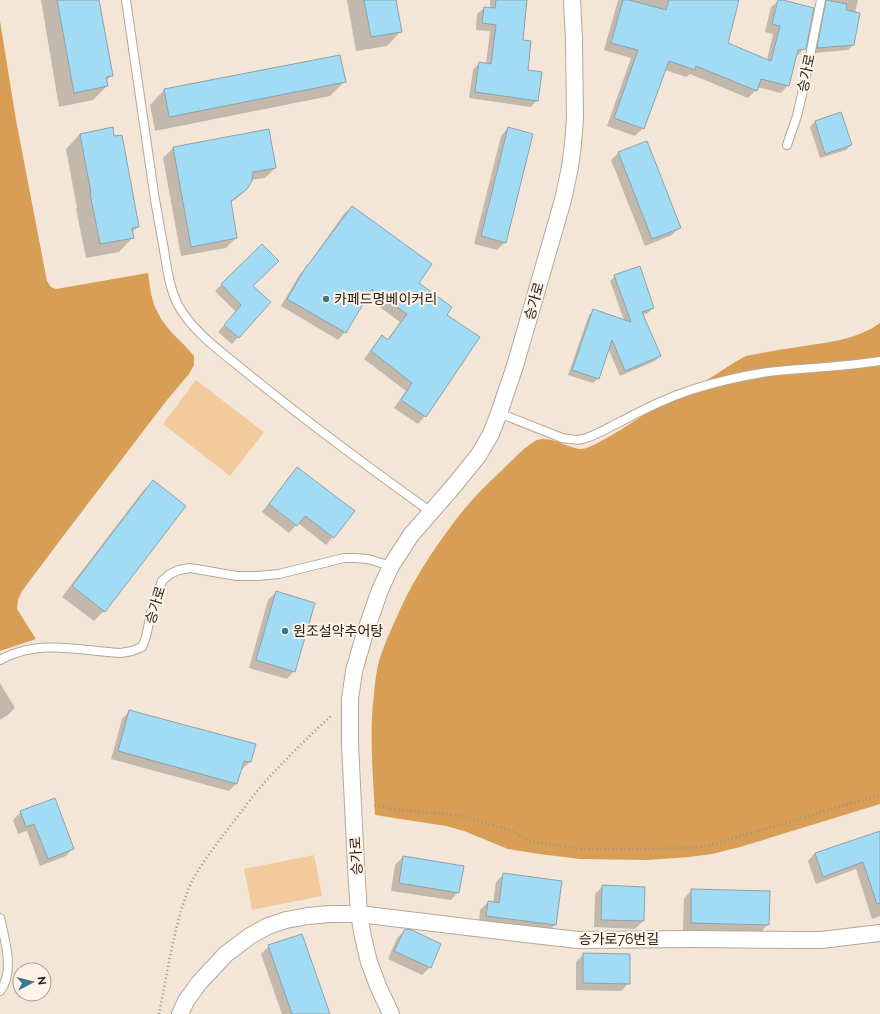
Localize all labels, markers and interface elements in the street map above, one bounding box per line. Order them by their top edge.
street label: 승가로 [794,52,818,94]
street label: 승가로 [521,280,547,322]
place label: 카페드명베이커리 [334,291,437,307]
marker: 카페드명베이커리 [321,294,331,304]
street label: 승가로 [142,584,168,626]
place label: 원조설악추어탕 [293,623,383,639]
marker: 원조설악추어탕 [280,626,290,636]
street label: 승가로 [347,836,365,876]
street label: 승가로76번길 [579,931,659,947]
north arrow [12,962,52,1002]
text: N [34,976,48,986]

